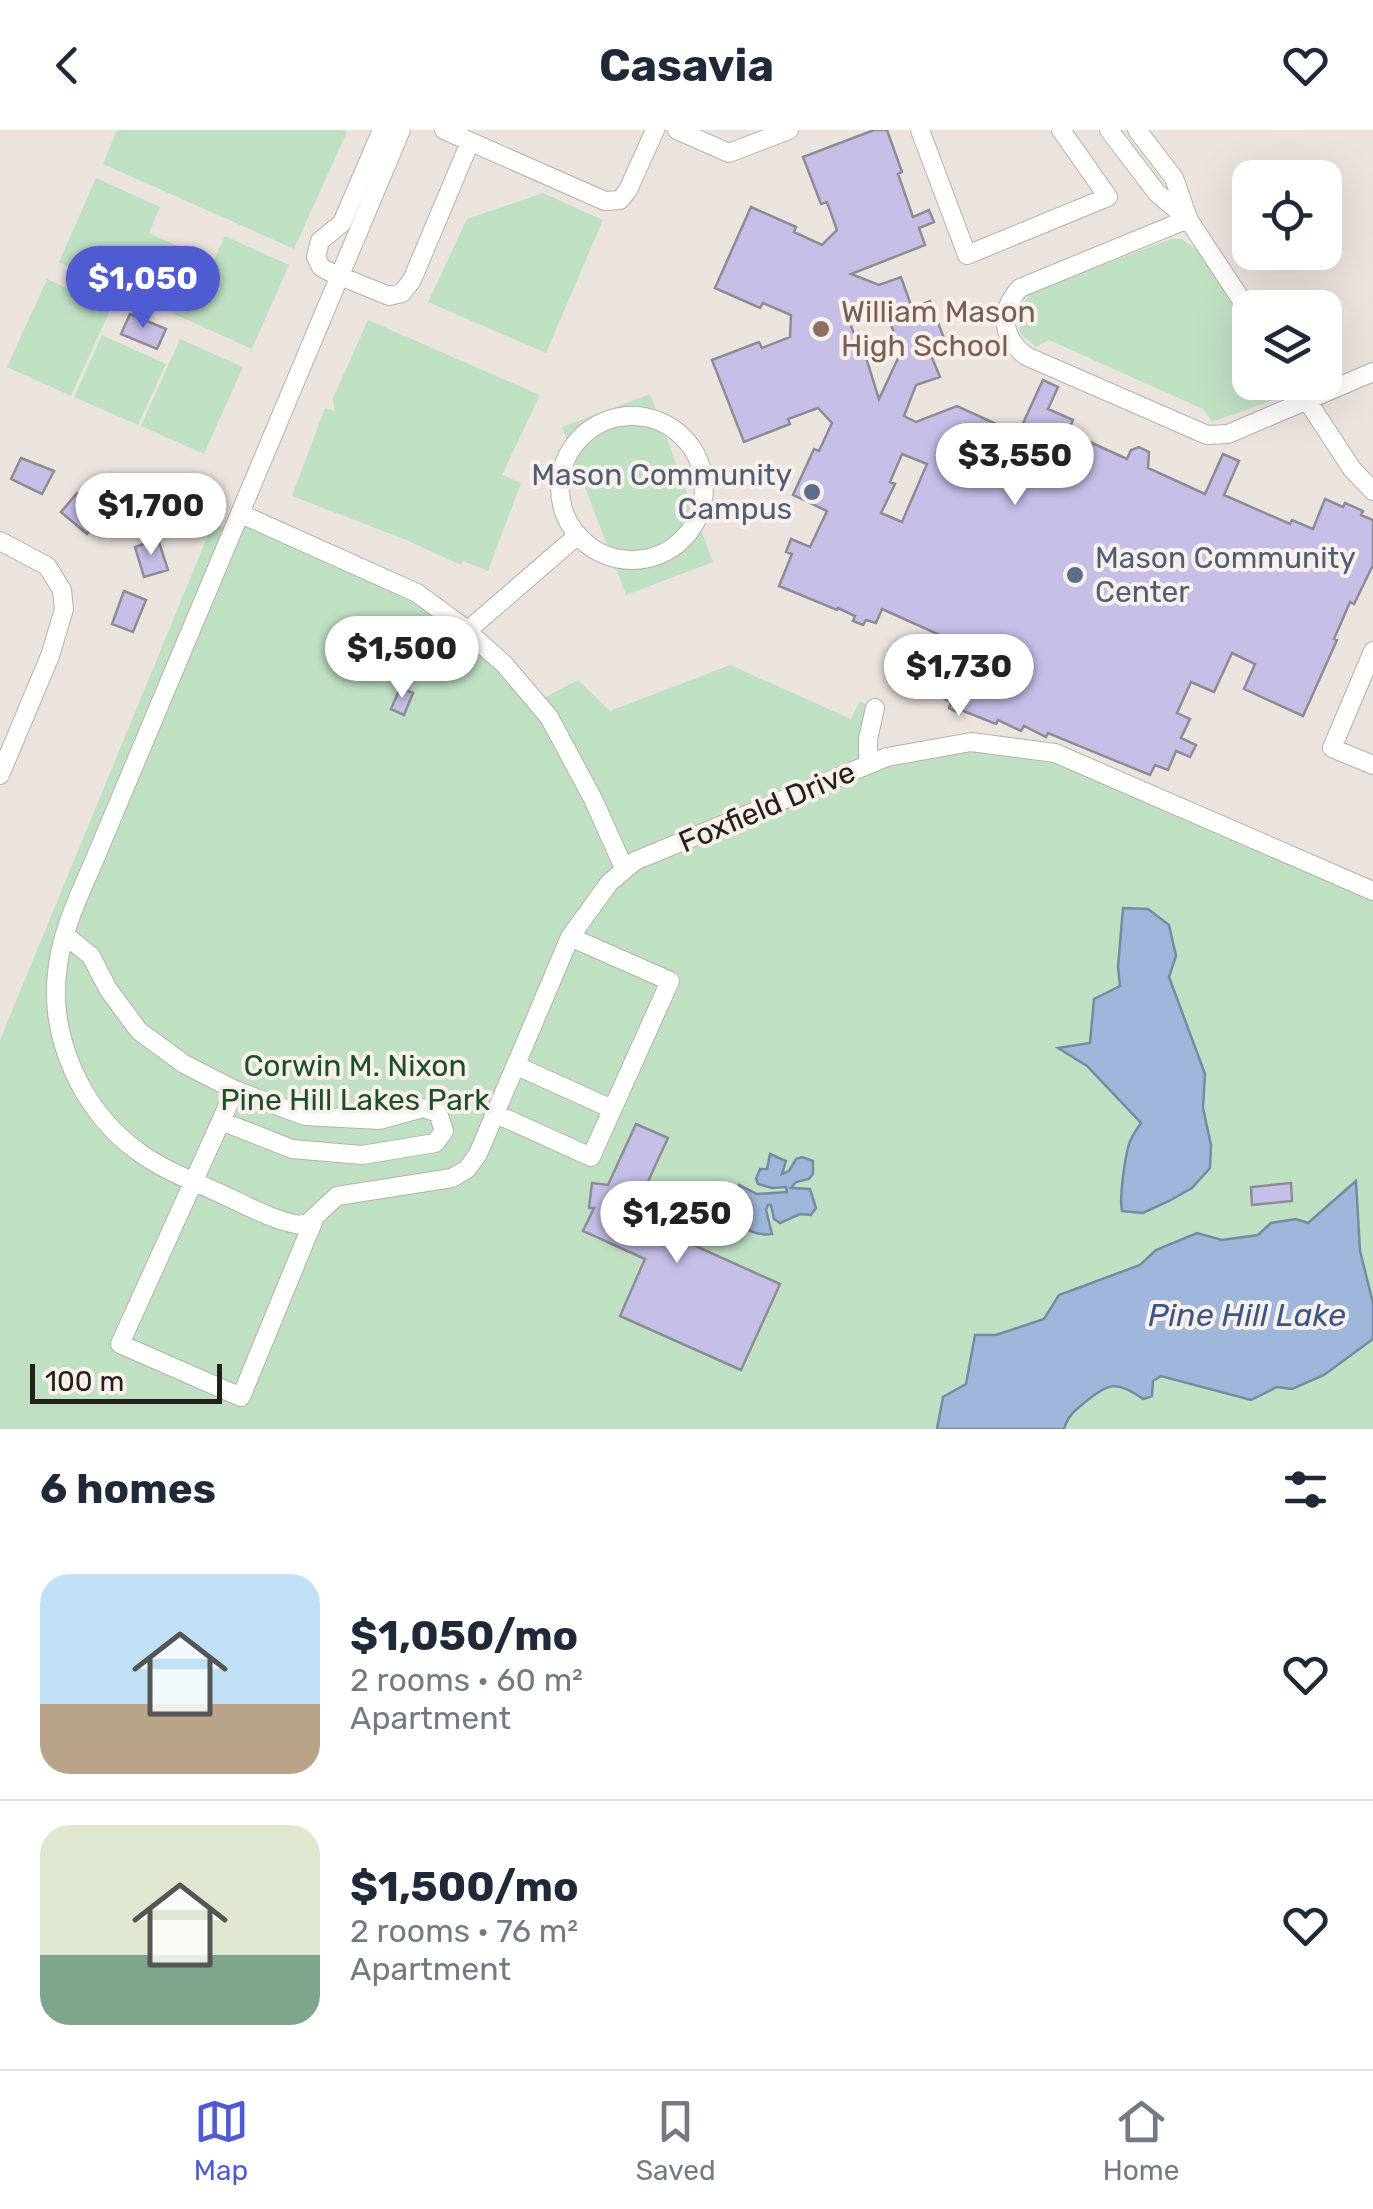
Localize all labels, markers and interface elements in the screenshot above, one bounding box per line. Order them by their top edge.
icon: back [40,38,95,93]
icon: heart [1278,38,1333,93]
text: Casavia [599,39,774,92]
map controls [1232,160,1342,400]
button: locate [1232,160,1342,270]
pin: $1,050 [62,246,224,331]
text: $1,050 [88,259,198,297]
button: layers [1232,290,1342,400]
place label: William Mason High School [841,294,1036,364]
marker: William Mason High School [810,318,832,340]
pin: $3,550 [934,423,1096,508]
text: $3,550 [958,436,1072,474]
place label: Mason Community Campus [531,457,792,527]
pin: $1,700 [70,473,232,558]
marker: Mason Community Campus [801,481,823,503]
text: $1,700 [97,486,205,524]
place label: Mason Community Center [1095,540,1356,610]
marker: Mason Community Center [1064,564,1086,586]
pin: $1,500 [321,616,483,701]
text: $1,500 [347,629,457,667]
pin: $1,730 [878,634,1040,719]
text: $1,730 [906,647,1012,685]
street label: Foxfield Drive [673,754,861,860]
park label: Corwin M. Nixon Pine Hill Lakes Park [220,1048,490,1118]
pin: $1,250 [596,1181,758,1266]
text: $1,250 [622,1194,732,1232]
water label: Pine Hill Lake [1148,1296,1346,1334]
scale bar [30,1359,222,1404]
text: 100 m [45,1365,124,1398]
icon: filters [1278,1462,1333,1517]
text: 6 homes [40,1464,216,1514]
text: $1,050/mo [350,1611,578,1661]
icon: home [120,1614,240,1734]
icon: heart [1278,1647,1333,1702]
text: 2 rooms · 60 m² [350,1661,583,1699]
text: Apartment [350,1699,511,1737]
text: $1,500/mo [350,1862,579,1912]
icon: home [120,1865,240,1985]
icon: heart [1278,1898,1333,1953]
text: 2 rooms · 76 m² [350,1912,578,1950]
text: Apartment [350,1950,511,1988]
tab: Map [194,2094,249,2187]
tab: Saved [636,2094,716,2187]
tab: Home [1103,2094,1179,2187]

